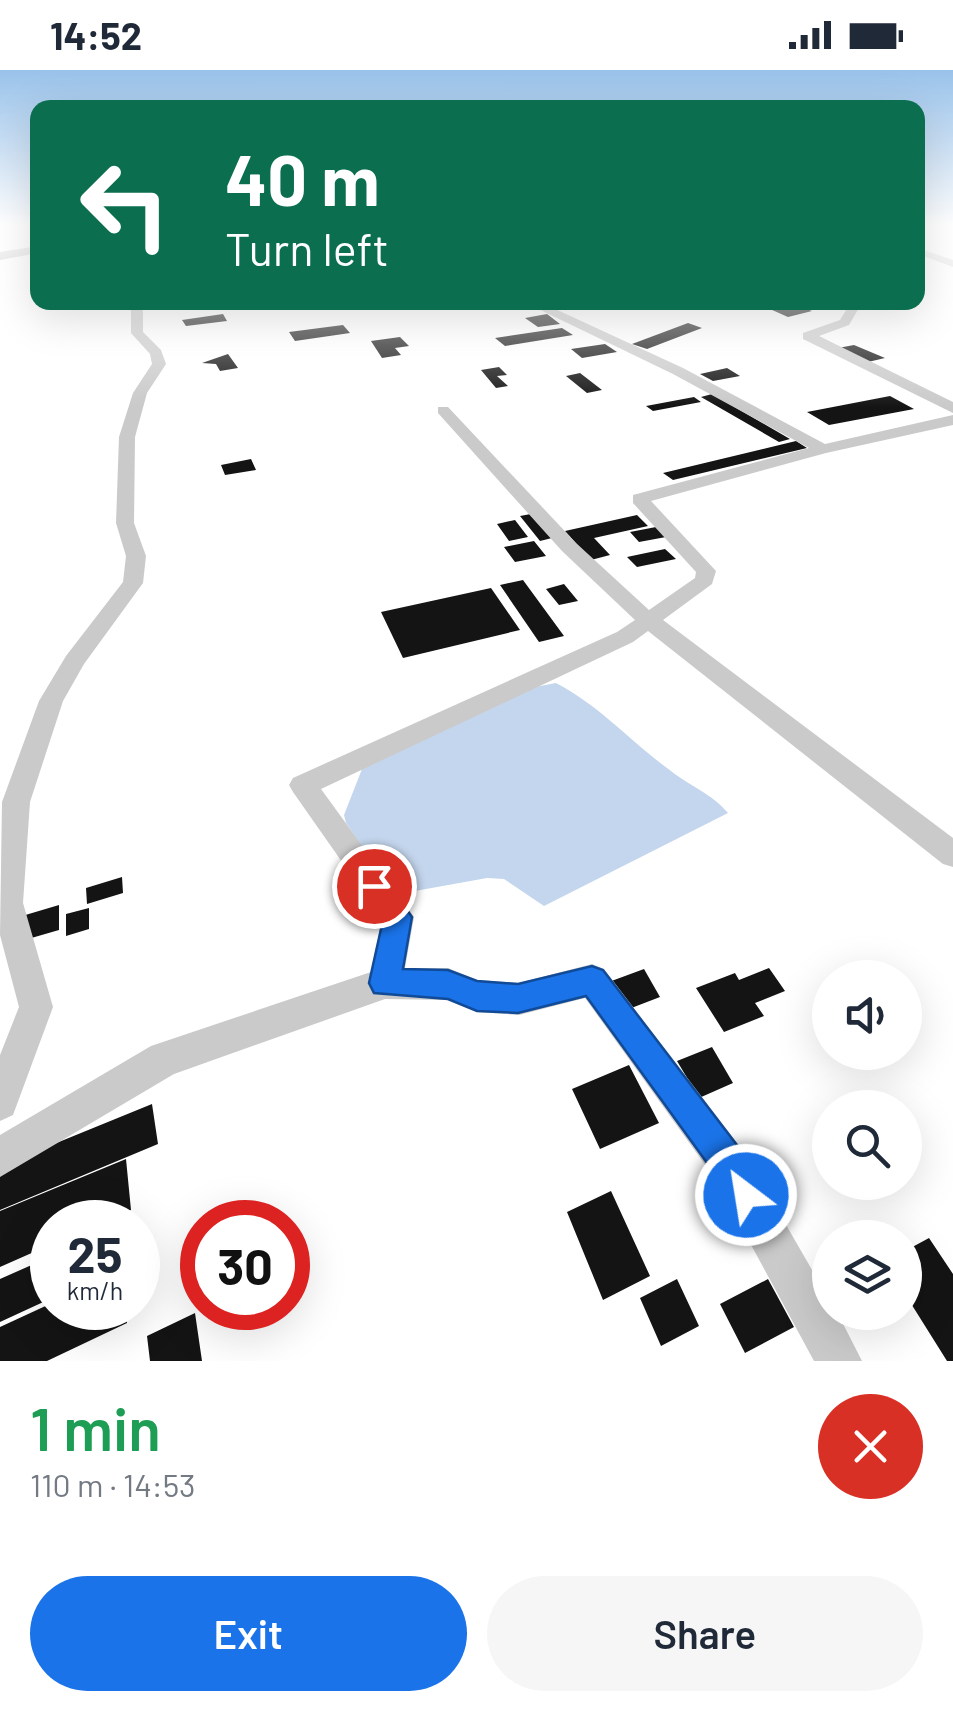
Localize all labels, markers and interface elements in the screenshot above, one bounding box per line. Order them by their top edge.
text: 14:52 [50,12,142,58]
text: 40 m [225,136,380,220]
icon: left [60,140,190,270]
text: Turn left [225,221,389,275]
pin [332,844,417,929]
icon: arrive [347,859,402,914]
map controls [812,960,922,1330]
button: sound [812,960,922,1070]
button: search [812,1090,922,1200]
position arrow [694,1143,798,1247]
speed limit sign: 30 [180,1200,310,1330]
button: layers [812,1220,922,1330]
text: 25 [68,1223,122,1283]
text: km/h [67,1275,123,1305]
text: 1 min [30,1391,161,1463]
button: close [818,1394,923,1499]
text: 110 m · 14:53 [30,1465,196,1503]
button: Exit [30,1576,467,1691]
button: Share [487,1576,923,1691]

